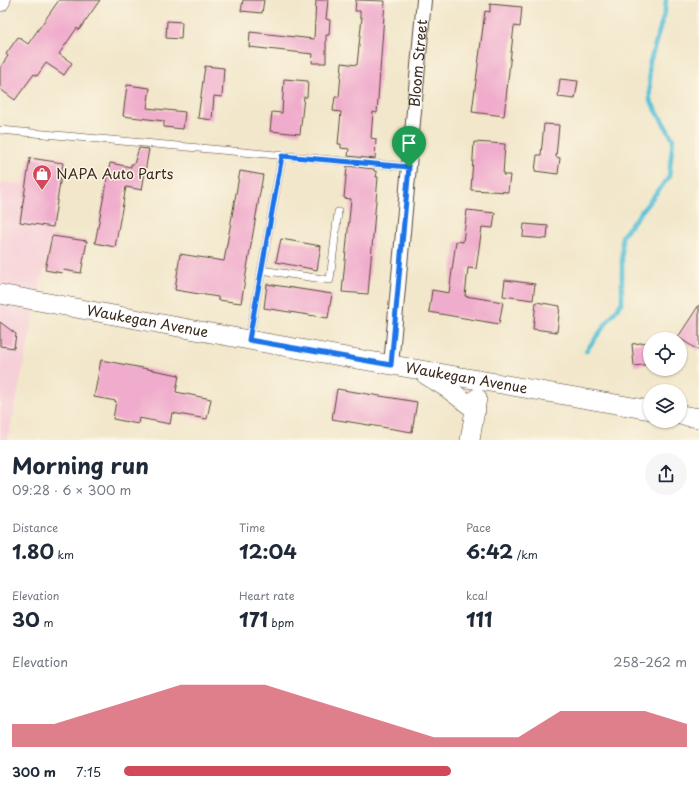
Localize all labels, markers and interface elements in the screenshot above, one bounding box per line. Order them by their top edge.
street label: Bloom Street [403,18,432,108]
pin [392,126,426,167]
icon: arrive [398,132,420,154]
shop icon: NAPA Auto Parts [31,163,53,191]
place label: NAPA Auto Parts [56,163,174,184]
street label: Waukegan Avenue [85,299,211,342]
map controls [643,332,687,428]
button: locate [643,332,687,376]
street label: Waukegan Avenue [404,357,530,398]
button: layers [643,384,687,428]
text: Morning run [12,448,149,481]
button: share [645,453,687,495]
text: 09:28 · 6 × 300 m [12,480,131,499]
text: Distance [12,519,58,536]
text: Time [239,519,265,536]
text: Pace [466,519,491,536]
text: 1.80 [12,536,54,566]
text: 12:04 [239,536,297,566]
text: 6:42 [466,536,513,566]
text: km [54,546,74,563]
text: /km [513,546,538,563]
text: Elevation [12,587,59,604]
text: Heart rate [239,587,295,604]
text: kcal [466,587,488,604]
text: 30 [12,604,40,634]
text: 171 [239,604,268,634]
text: 111 [466,604,493,634]
text: m [40,614,54,631]
text: bpm [268,614,294,631]
text: Elevation [12,652,68,671]
text: 258–262 m [613,652,687,671]
text: 300 m [12,762,56,781]
text: 7:15 [76,762,101,781]

